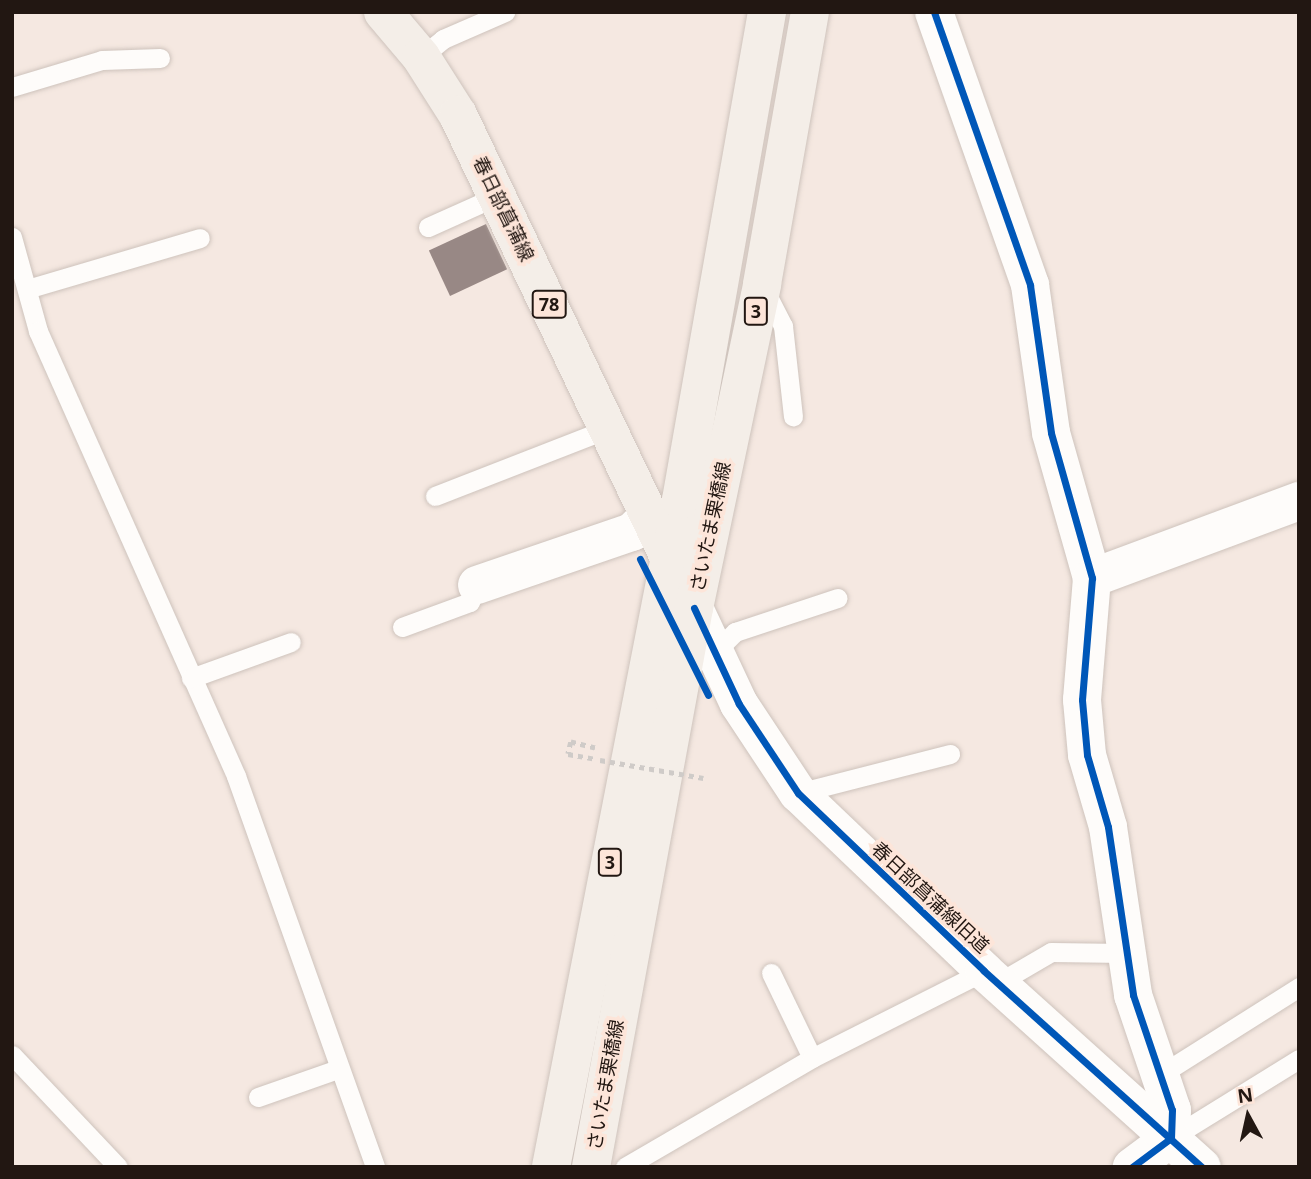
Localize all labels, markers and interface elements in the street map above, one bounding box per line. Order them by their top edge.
street label: 春日部菖蒲線 [468,153,538,265]
road number: 78 [532,290,566,318]
road number: 3 [744,296,768,326]
street label: さいたま栗橋線 [686,460,736,594]
street label: 春日部菖蒲線旧道 [867,838,993,958]
road number: 3 [598,848,622,876]
street label: さいたま栗橋線 [583,1018,629,1152]
north arrow [1213,1081,1283,1151]
text: N [1236,1081,1255,1109]

